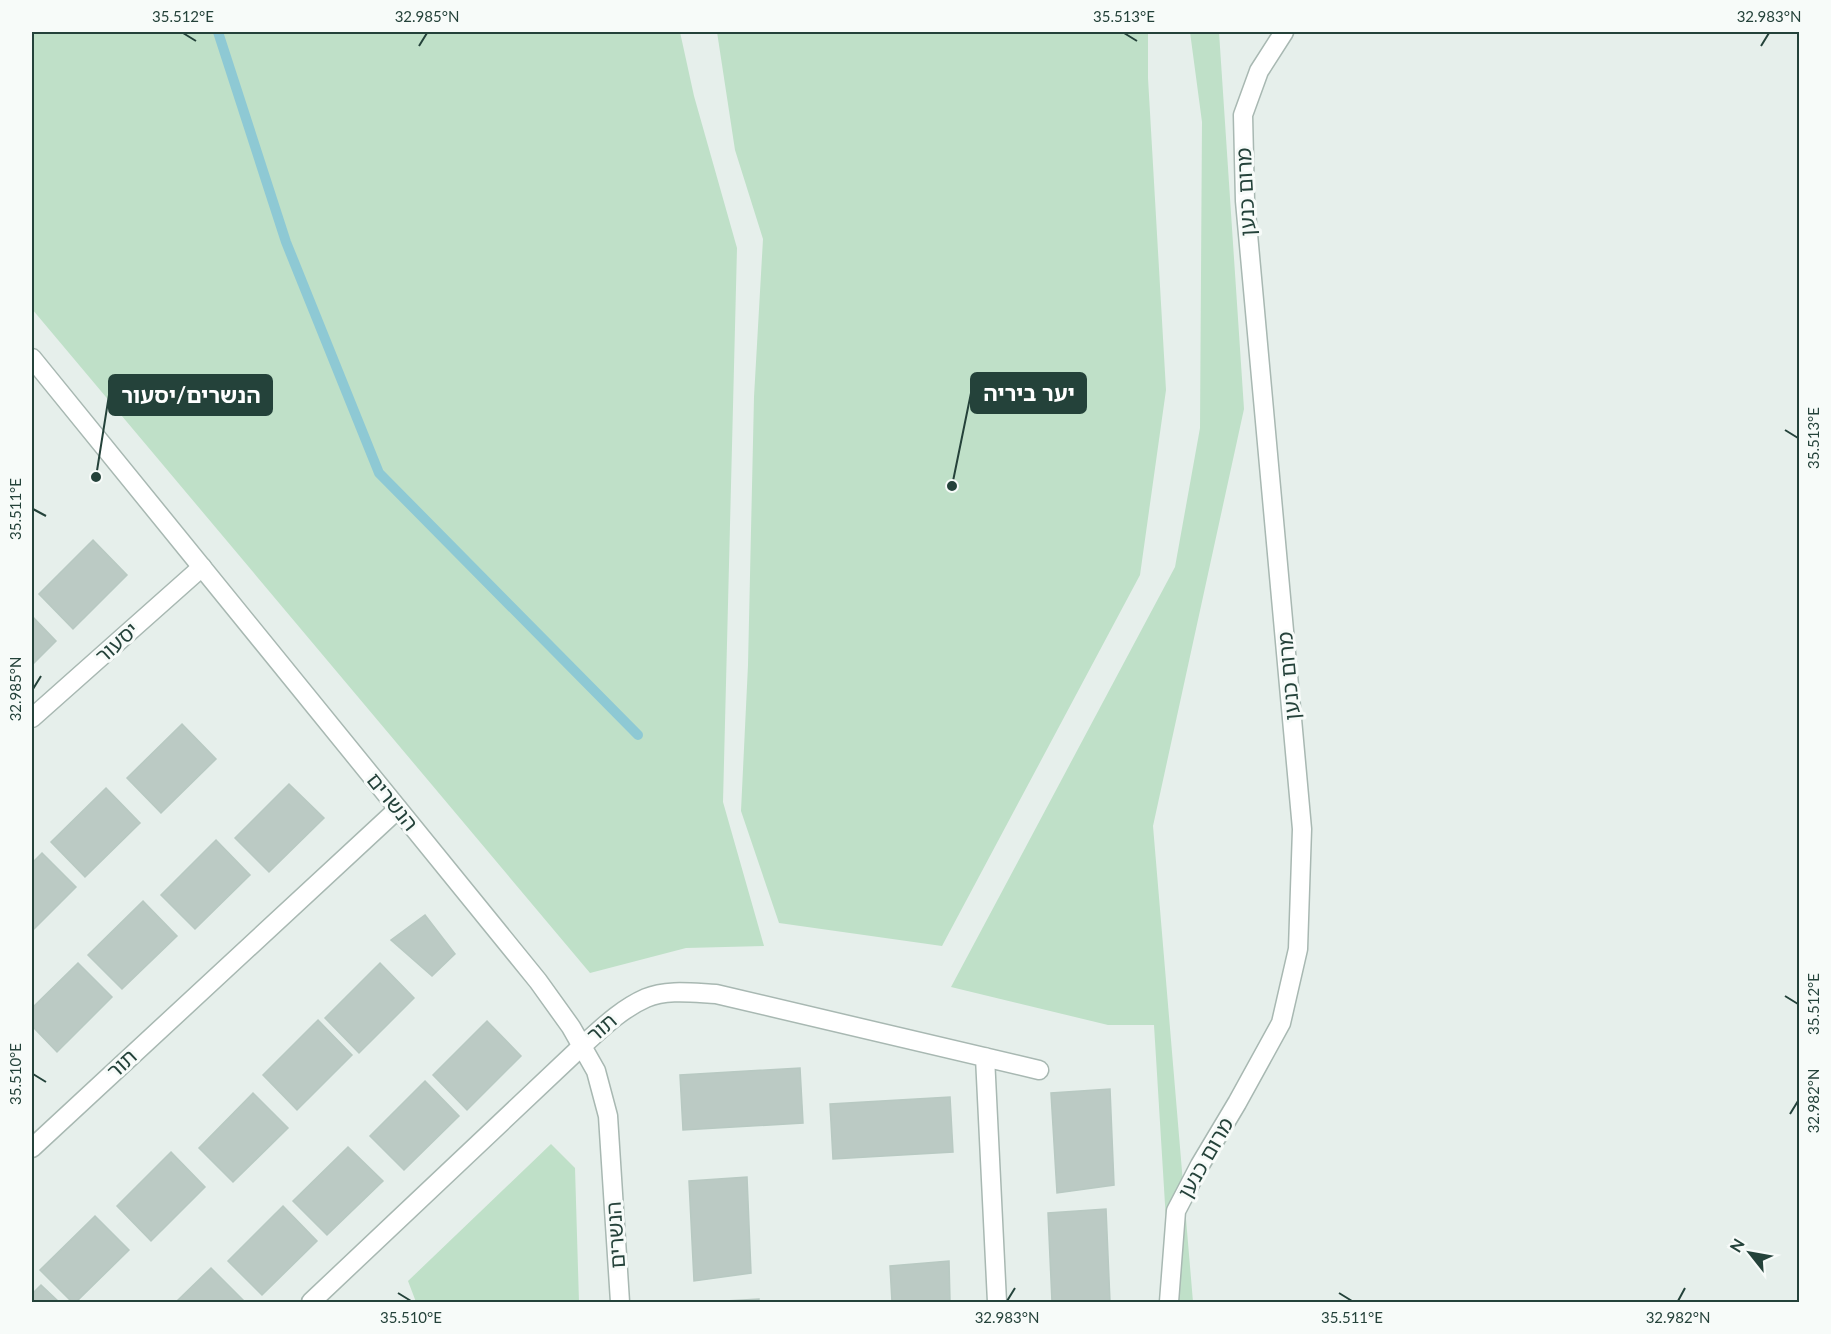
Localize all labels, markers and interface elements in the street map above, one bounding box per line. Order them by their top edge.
text: 35.512°E [152,7,214,25]
text: 32.985°N [395,7,459,25]
text: 35.513°E [1093,7,1155,25]
text: 32.983°N [1737,7,1801,25]
street label: מרום כנען [1230,147,1259,237]
callout: יער ביריה [971,373,1086,413]
callout: הנשרים/יסעור [109,375,272,415]
text: יער ביריה [983,379,1075,406]
text: הנשרים/יסעור [121,381,261,408]
text: 35.513°E [1804,407,1822,469]
text: 35.511°E [6,478,24,540]
street label: יסעור [89,616,143,668]
street label: מרום כנען [1271,631,1304,721]
text: 32.985°N [6,657,24,721]
street label: הנשרים [362,767,424,835]
text: 35.512°E [1804,973,1822,1035]
street label: תור [581,1007,621,1047]
text: 35.510°E [6,1043,24,1105]
street label: תור [101,1043,141,1083]
text: 32.982°N [1804,1069,1822,1133]
street label: מרום כנען [1172,1112,1238,1202]
street label: הנשרים [600,1201,629,1270]
north arrow [1720,1223,1780,1283]
text: N [1725,1235,1748,1255]
text: 35.510°E [380,1308,442,1326]
text: 32.983°N [975,1308,1039,1326]
text: 35.511°E [1321,1308,1383,1326]
text: 32.982°N [1646,1308,1710,1326]

